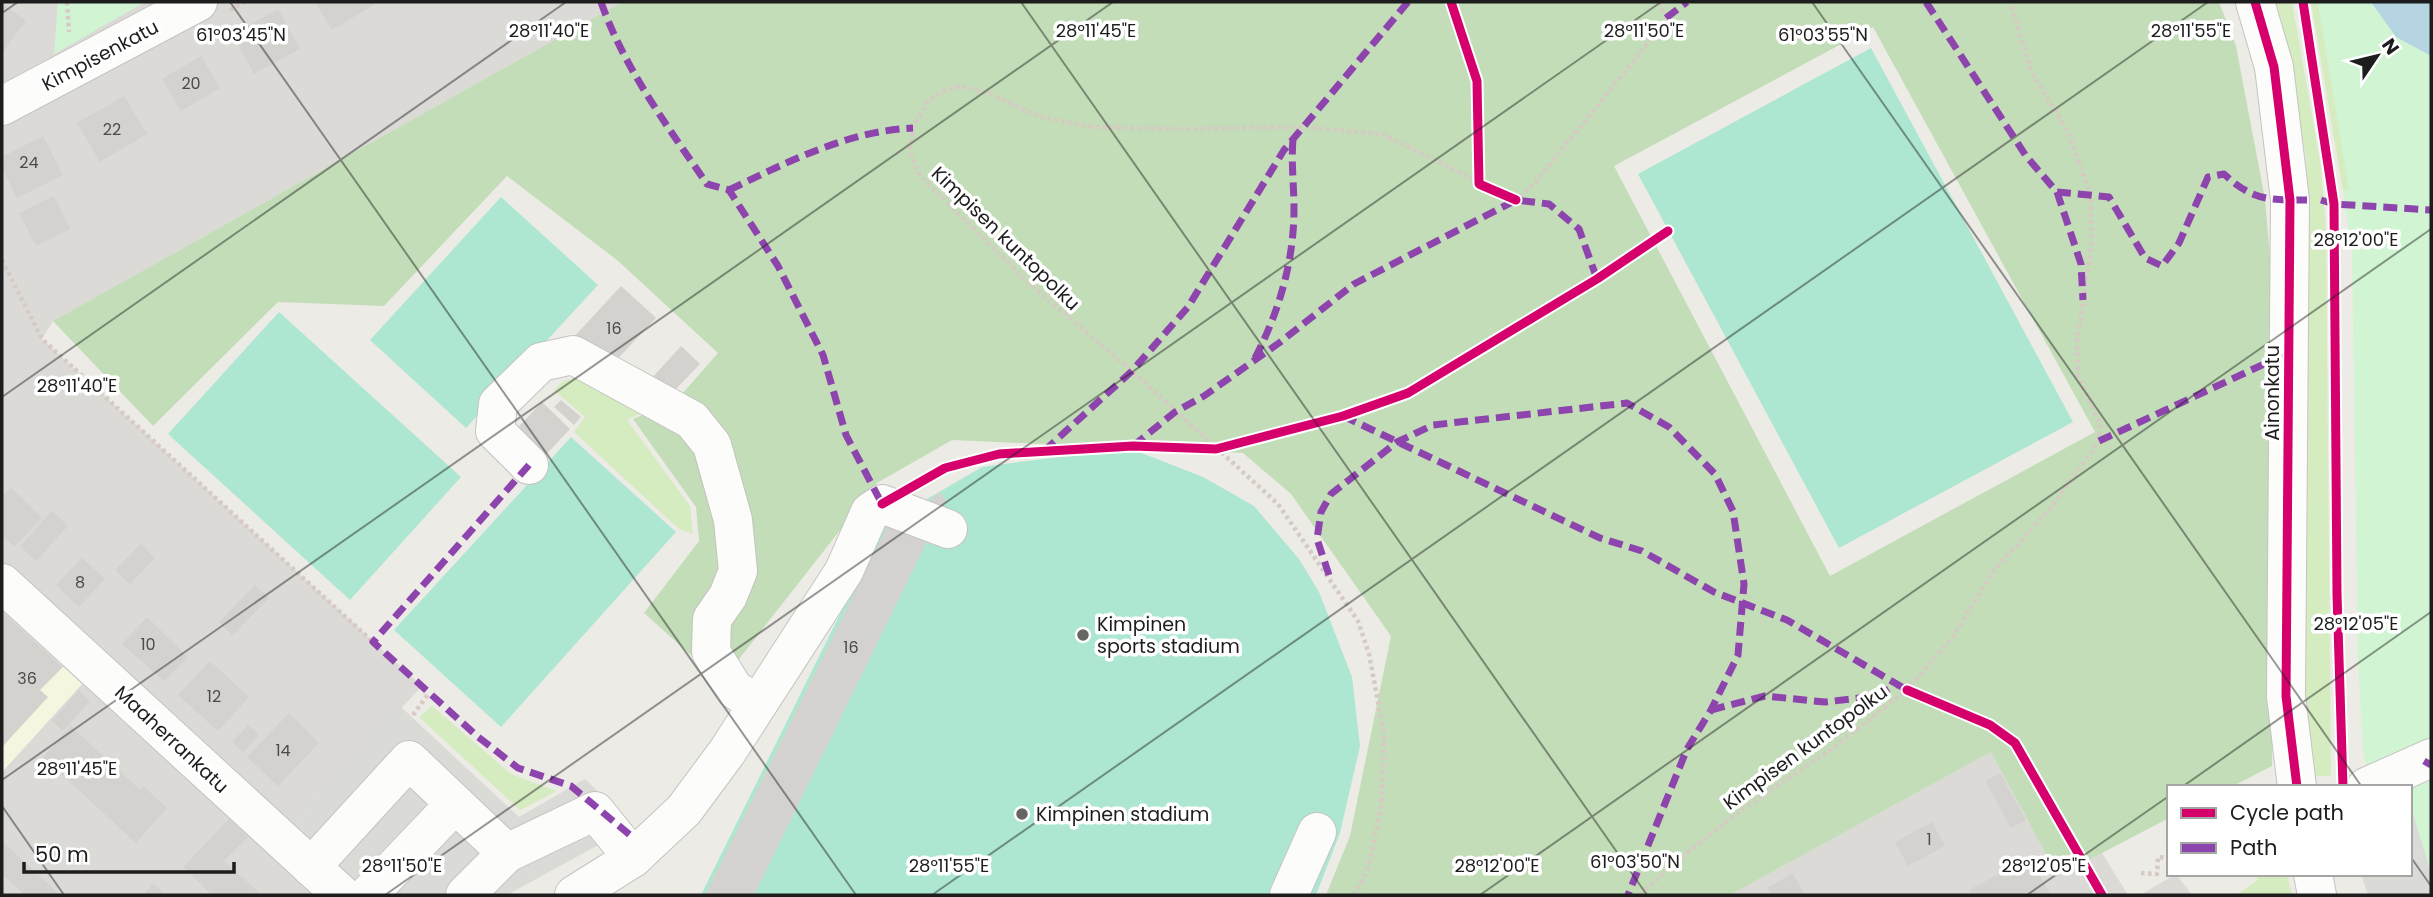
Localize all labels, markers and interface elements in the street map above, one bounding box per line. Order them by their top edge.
street label: Kimpisenkatu [37,13,163,98]
text: 28°11'40"E [509,18,589,43]
text: 28°11'45"E [1056,18,1136,43]
text: 28°11'50"E [1604,18,1684,43]
text: 28°11'55"E [2151,18,2231,43]
north arrow [2342,21,2412,91]
text: 61°03'45"N [196,22,286,47]
text: 61°03'55"N [1778,22,1868,47]
text: N [2375,33,2406,60]
house number: 20 [181,72,201,95]
house number: 22 [103,118,121,141]
house number: 24 [19,151,39,174]
street label: Kimpisen kuntopolku [925,160,1086,316]
text: 28°12'00"E [2313,227,2399,252]
house number: 16 [606,317,622,340]
street label: Ainonkatu [2259,345,2286,441]
text: 28°11'40"E [37,373,117,398]
house number: 8 [75,571,85,594]
place label: Kimpinen sports stadium [1097,611,1240,660]
text: 28°12'05"E [2313,611,2399,636]
marker: Kimpinen sports stadium [1075,627,1091,643]
house number: 10 [140,633,156,656]
house number: 16 [843,636,859,659]
house number: 36 [17,667,37,690]
street label: Maaherrankatu [109,679,235,799]
street label: Kimpisen kuntopolku [1718,679,1893,816]
house number: 12 [207,685,221,708]
house number: 14 [275,739,291,762]
text: 28°11'45"E [37,756,117,781]
legend [2167,785,2412,876]
text: Cycle path [2230,798,2344,827]
place label: Kimpinen stadium [1036,801,1209,828]
marker: Kimpinen stadium [1014,806,1030,822]
house number: 1 [1926,828,1932,851]
scale bar [24,830,234,874]
text: Path [2230,833,2277,862]
text: 50 m [35,840,89,869]
text: 61°03'50"N [1590,849,1680,874]
text: 28°11'50"E [362,853,442,878]
text: 28°11'55"E [909,853,989,878]
text: 28°12'00"E [1454,853,1540,878]
text: 28°12'05"E [2001,853,2087,878]

